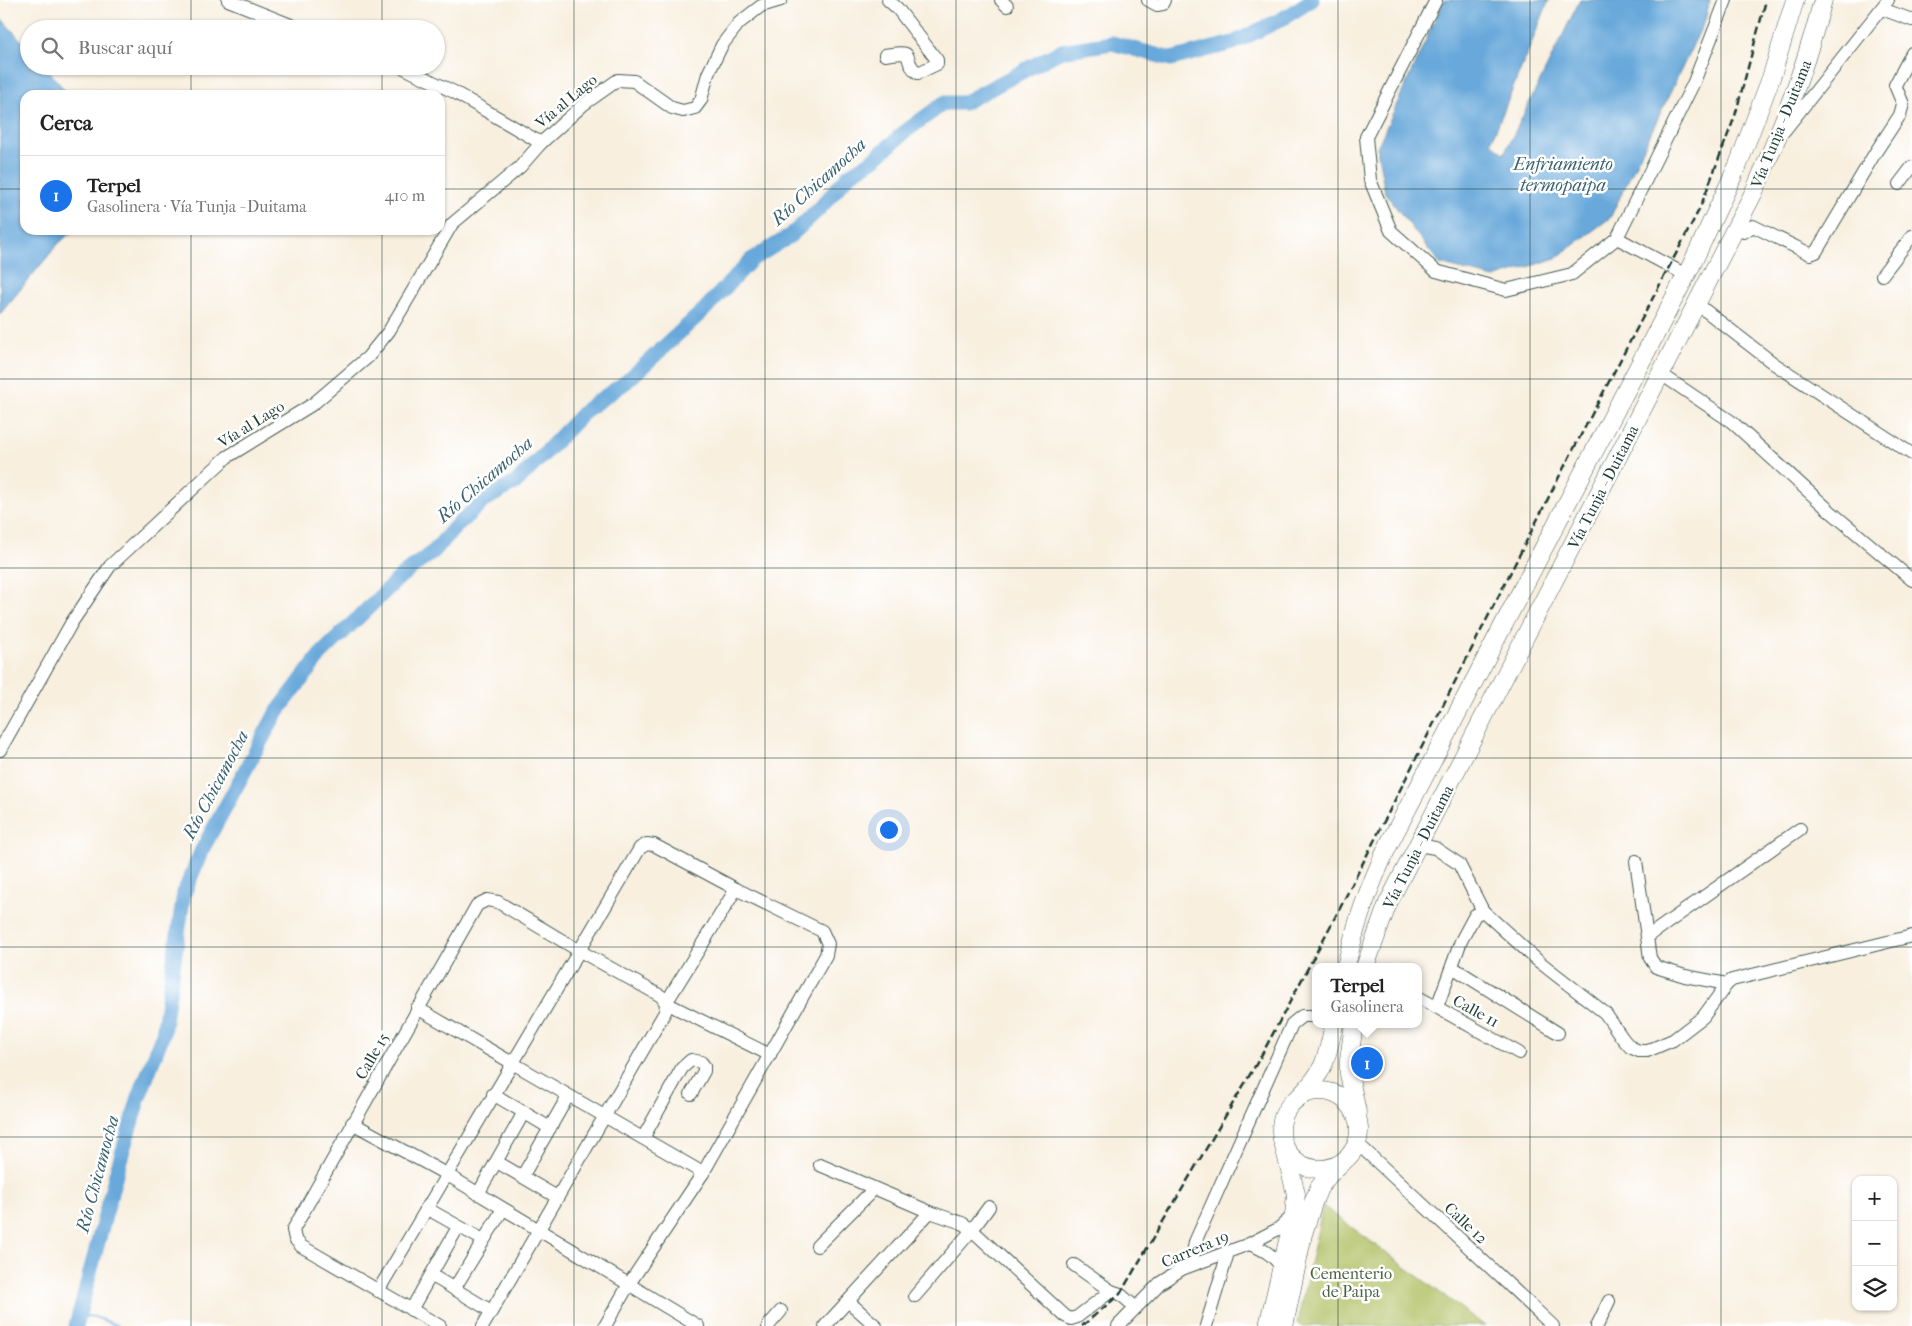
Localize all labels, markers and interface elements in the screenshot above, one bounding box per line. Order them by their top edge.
search box [20,20,445,75]
icon: search [38,34,66,62]
text: Buscar aquí [78,37,172,59]
street label: Vía Tunja - Duitama [1746,57,1816,192]
street label: Vía al Lago [531,70,601,133]
text: Cerca [40,111,92,135]
water label: Río Chicamocha [767,134,871,231]
water label: Enfriamiento termopaipa [1512,154,1613,196]
text: Terpel [87,175,141,197]
text: 1 [53,186,59,205]
text: 410 m [384,186,425,205]
text: Gasolinera · Vía Tunja - Duitama [87,197,307,216]
street label: Vía al Lago [213,396,288,452]
street label: Vía Tunja - Duitama [1563,421,1643,553]
water label: Río Chicamocha [432,433,537,528]
water label: Río Chicamocha [178,727,253,844]
street label: Vía Tunja - Duitama [1378,781,1458,913]
your location [876,817,902,843]
popup [1312,963,1422,1028]
text: Terpel [1330,975,1385,997]
street label: Calle 11 [1450,991,1502,1031]
text: Gasolinera [1330,997,1404,1016]
street label: Calle 15 [351,1029,393,1083]
pin: 1 [1351,1044,1383,1082]
water label: Río Chicamocha [72,1113,124,1236]
map controls [1852,1176,1897,1311]
button: + [1852,1176,1897,1221]
street label: Calle 12 [1440,1198,1492,1248]
button: − [1852,1221,1897,1266]
street label: Carrera 19 [1158,1226,1232,1272]
park label: Cementerio de Paipa [1310,1264,1392,1301]
button: layers [1852,1266,1897,1311]

